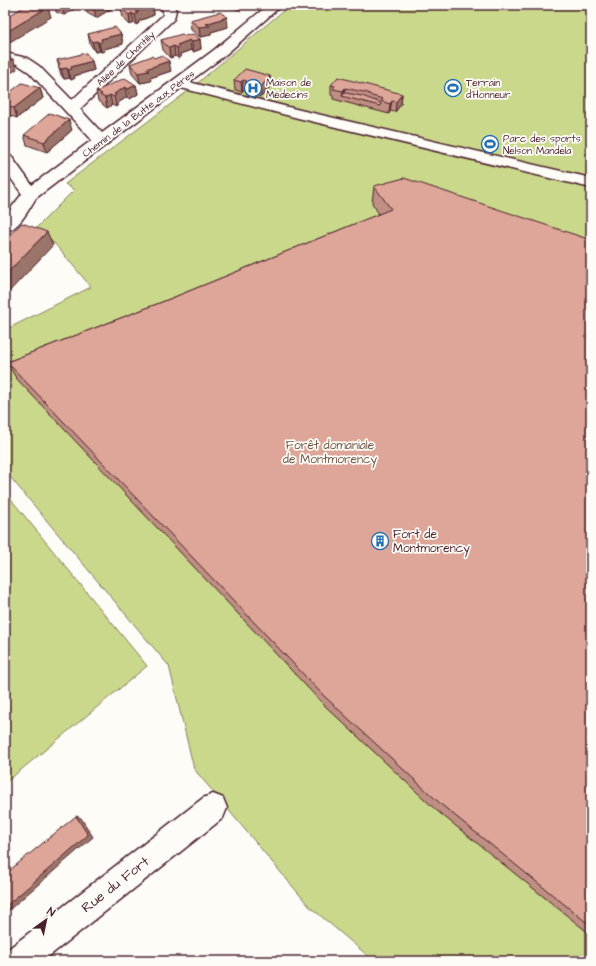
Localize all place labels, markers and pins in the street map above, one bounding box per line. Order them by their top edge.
place label: Maison de Médecins [266,76,312,102]
place label: Terrain d'Honneur [466,76,511,102]
hospital icon: Maison de Médecins [243,78,263,98]
sports icon: Terrain d'Honneur [443,78,463,98]
place label: Parc des sports Nelson Mandela [503,132,581,158]
sports icon: Parc des sports Nelson Mandela [480,134,500,154]
place label: Fort de Montmorency [393,526,470,558]
building icon: Fort de Montmorency [370,531,390,551]

